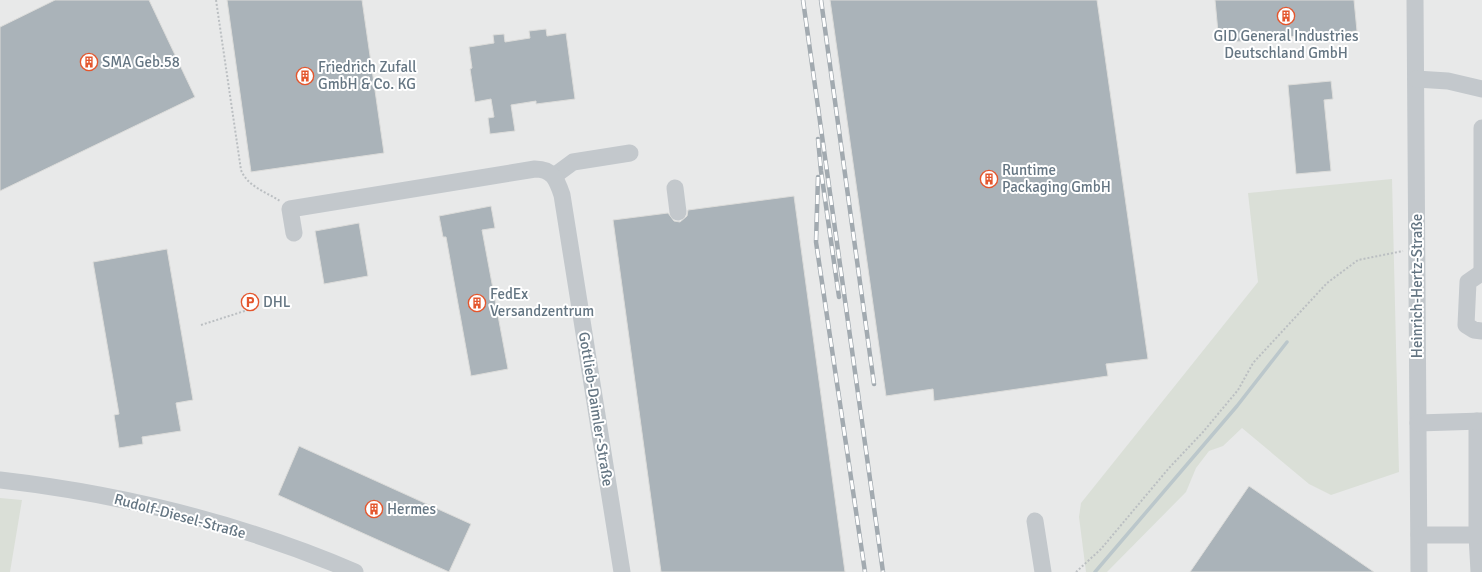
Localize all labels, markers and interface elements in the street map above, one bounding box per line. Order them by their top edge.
building icon: GID General Industries Deutschland GmbH [1276,6,1296,26]
place label: GID General Industries Deutschland GmbH [1213,27,1359,62]
building icon: SMA Geb.58 [79,52,99,72]
place label: SMA Geb.58 [102,53,180,71]
place label: Friedrich Zufall GmbH & Co. KG [318,58,417,93]
building icon: Friedrich Zufall GmbH & Co. KG [295,66,315,86]
place label: Runtime Packaging GmbH [1002,161,1111,196]
building icon: Runtime Packaging GmbH [979,169,999,189]
street label: Heinrich-Hertz-Straße [1408,214,1426,358]
place label: FedEx Versandzentrum [490,285,594,320]
parking icon: DHL [240,292,260,312]
place label: DHL [263,293,291,311]
building icon: FedEx Versandzentrum [467,293,487,313]
street label: Gottlieb-Daimler-Straße [575,330,617,488]
street label: Rudolf-Diesel-Straße [112,490,248,542]
building icon: Hermes [364,499,384,519]
place label: Hermes [387,500,437,518]

